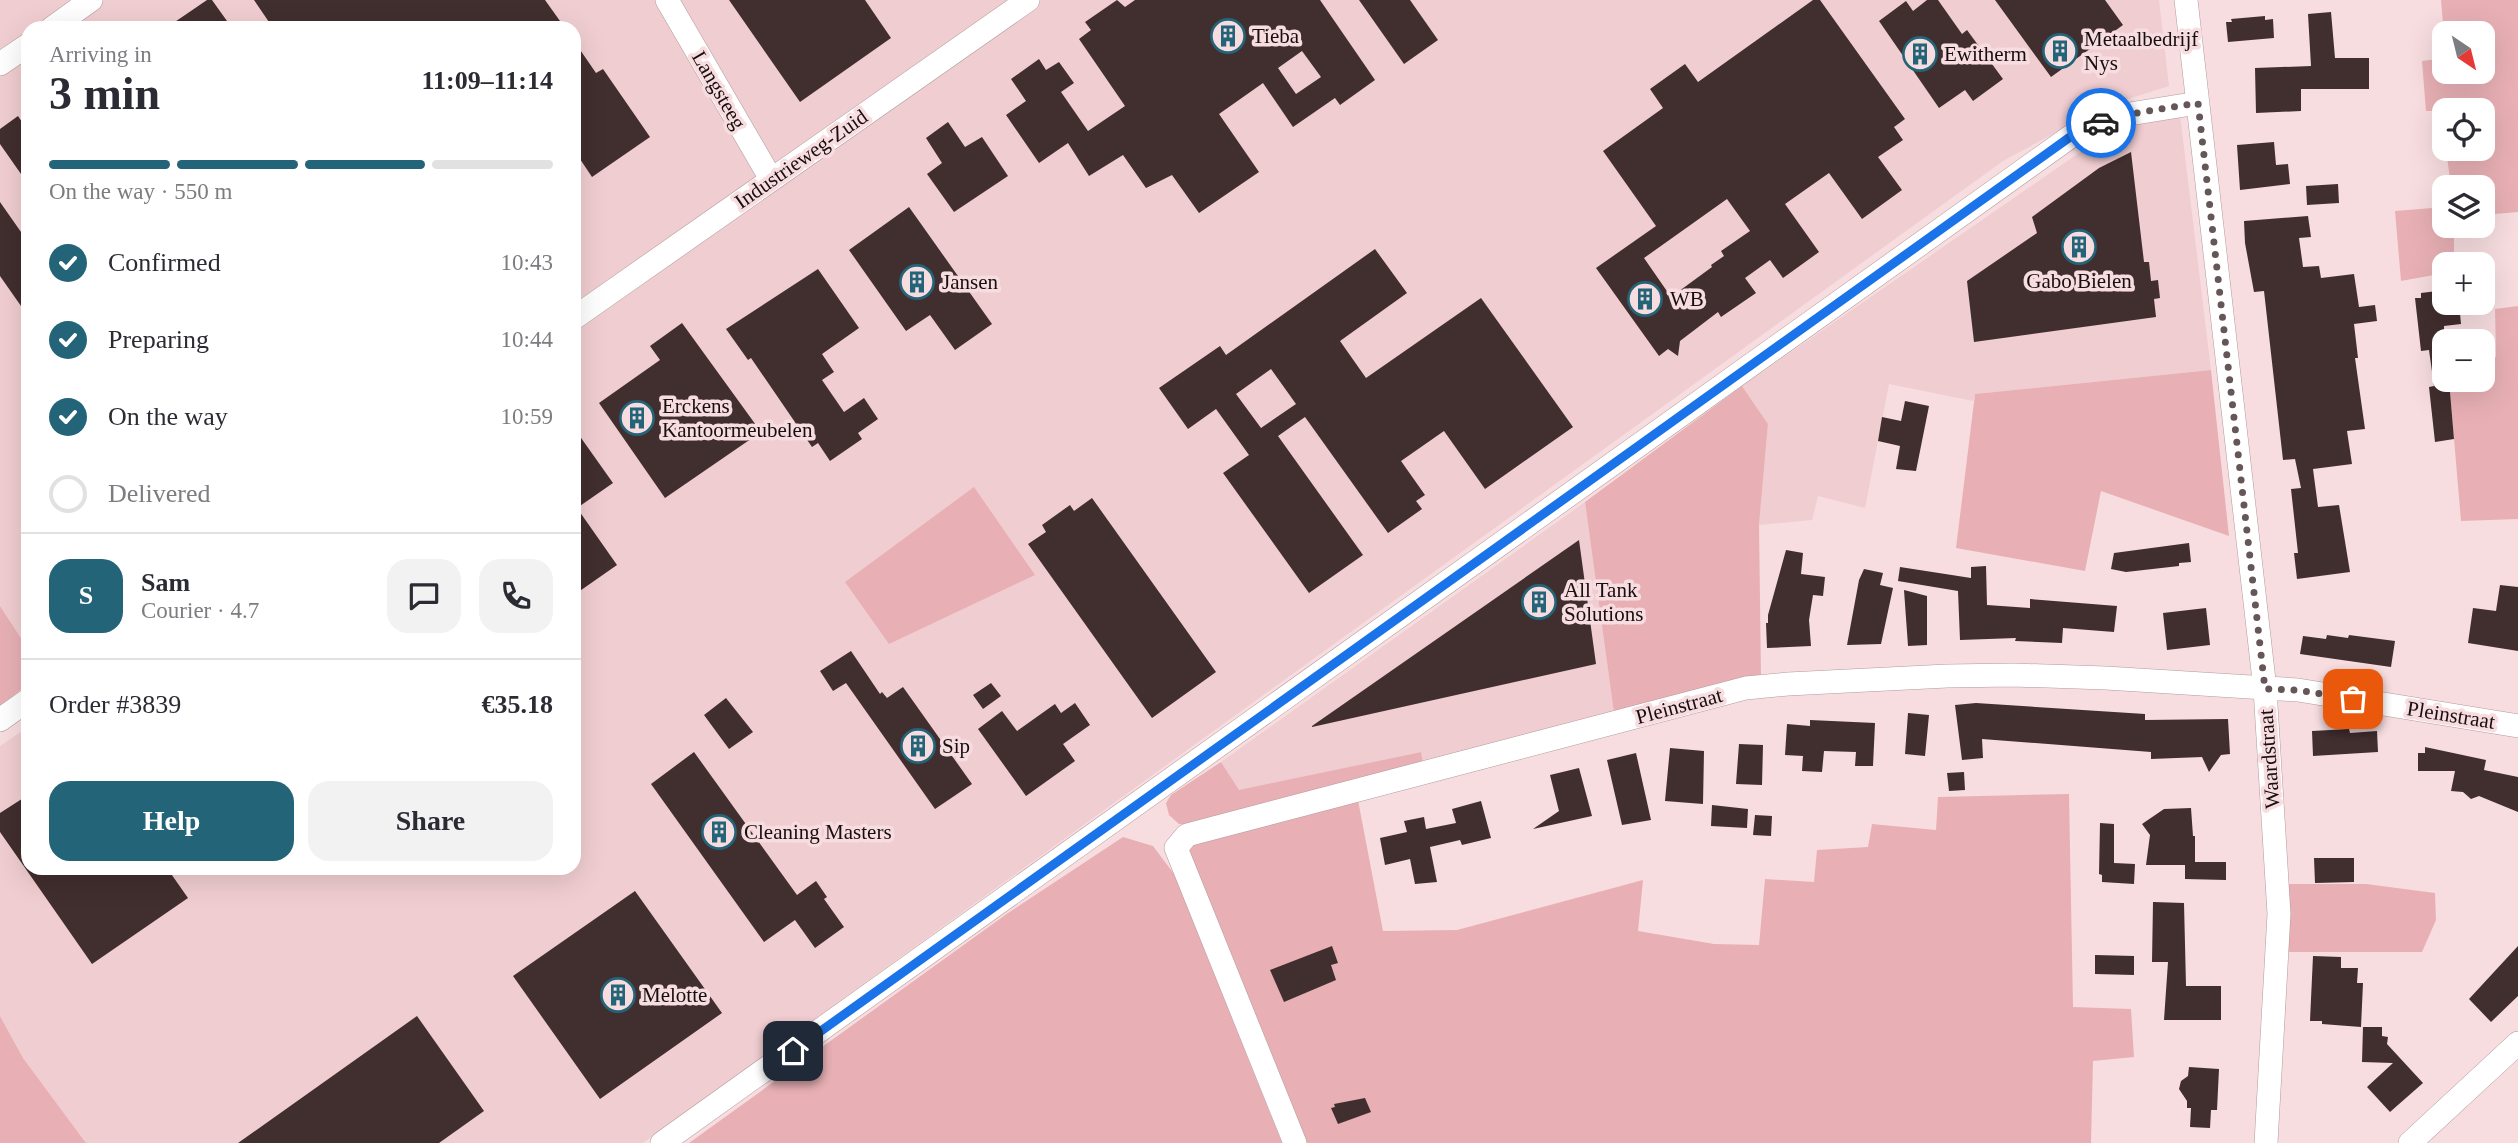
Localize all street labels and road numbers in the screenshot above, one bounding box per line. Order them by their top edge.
street label: Langsteeg [687,47,751,134]
street label: Industrieweg-Zuid [730,104,872,214]
street label: Pleinstraat [1633,683,1725,729]
street label: Pleinstraat [2405,696,2497,734]
street label: Waardstraat [2254,708,2284,810]

